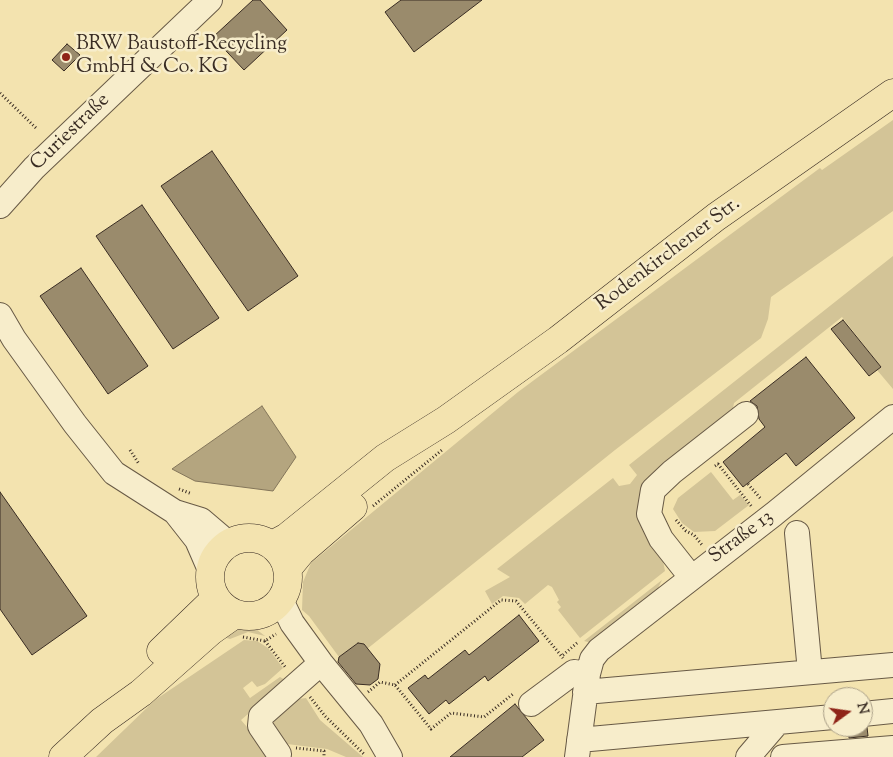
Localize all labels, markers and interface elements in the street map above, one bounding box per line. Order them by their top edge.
place label: BRW Baustoff-Recycling GmbH & Co. KG [76,34,287,81]
marker: BRW Baustoff-Recycling GmbH & Co. KG [60,51,72,63]
street label: Curiestraße [26,89,116,177]
street label: Rodenkirchener Str. [592,193,746,317]
street label: Straße 13 [705,506,779,570]
north arrow [823,687,873,737]
text: N [851,701,873,716]

